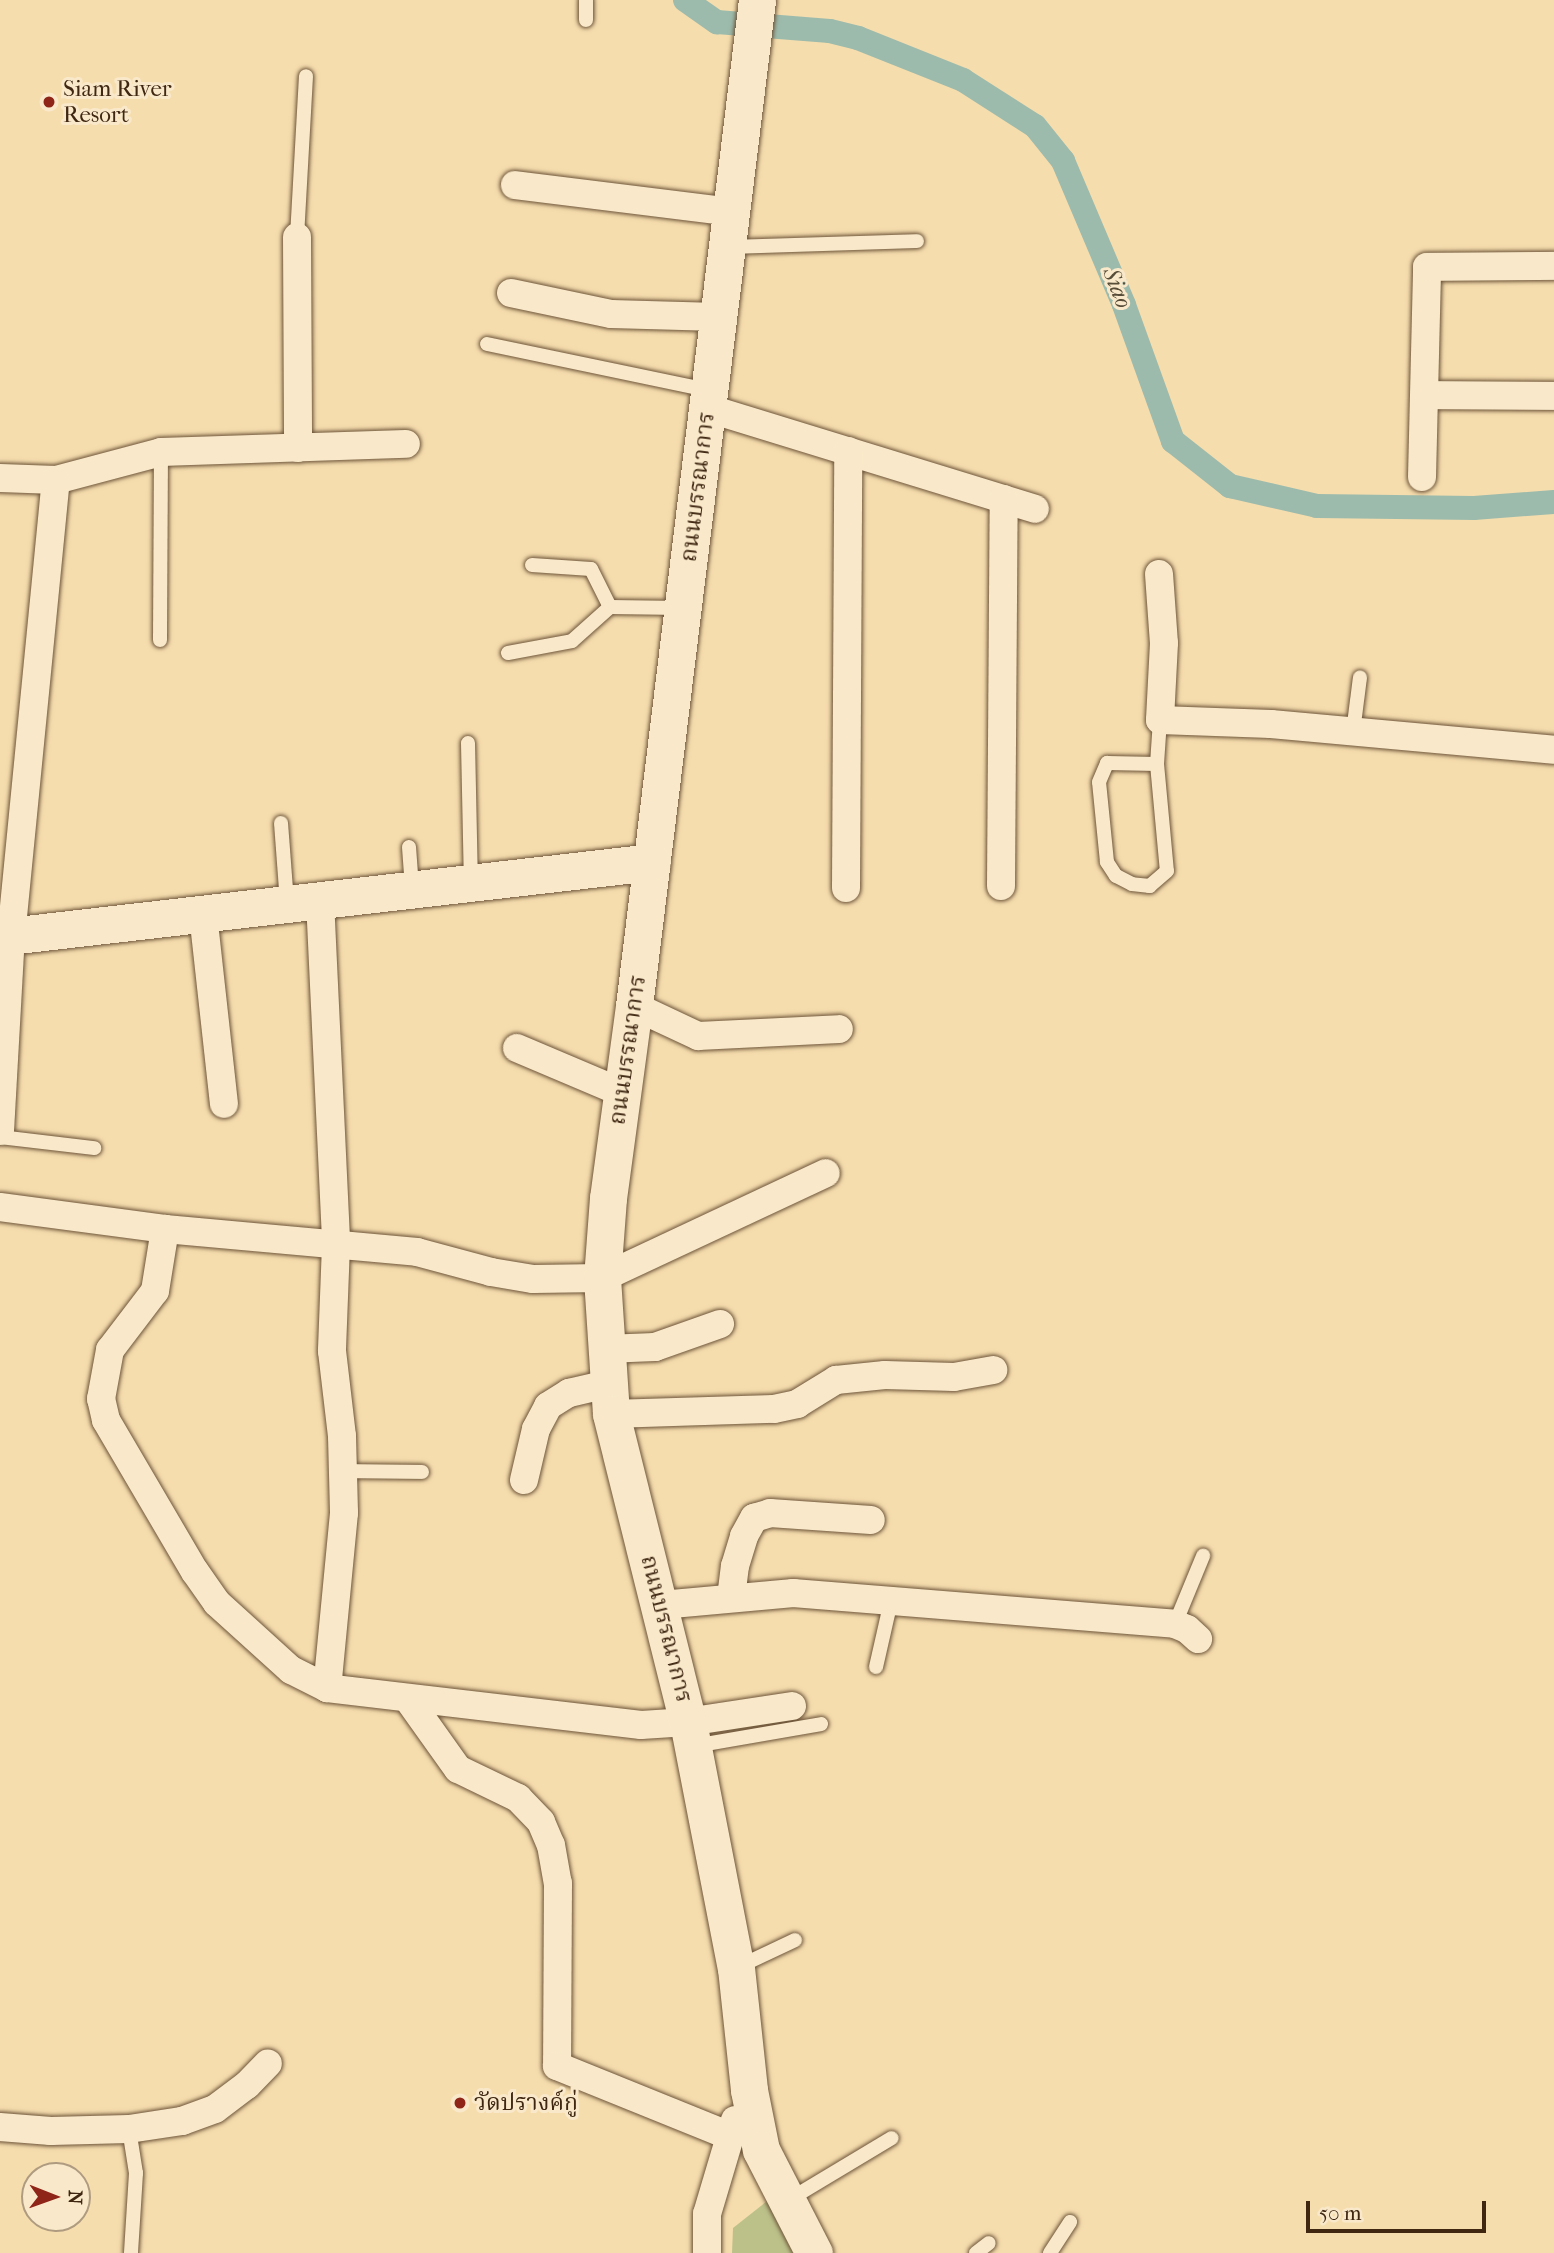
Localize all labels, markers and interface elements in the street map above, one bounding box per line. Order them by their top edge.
place label: Siam River Resort [63,75,172,129]
marker: Siam River Resort [41,94,57,110]
water label: Siao [1096,263,1138,313]
street label: ถนนบรรณาการ [675,410,721,564]
street label: ถนนบรรณาการ [604,973,652,1127]
street label: ถนนบรรณาการ [634,1552,698,1706]
place label: วัดปรางค์กู่ [474,2089,578,2117]
marker: วัดปรางค์กู่ [452,2095,468,2111]
north arrow [21,2162,91,2232]
scale bar [1309,2186,1489,2230]
text: N [64,2190,86,2205]
text: 50 m [1319,2201,1362,2225]

